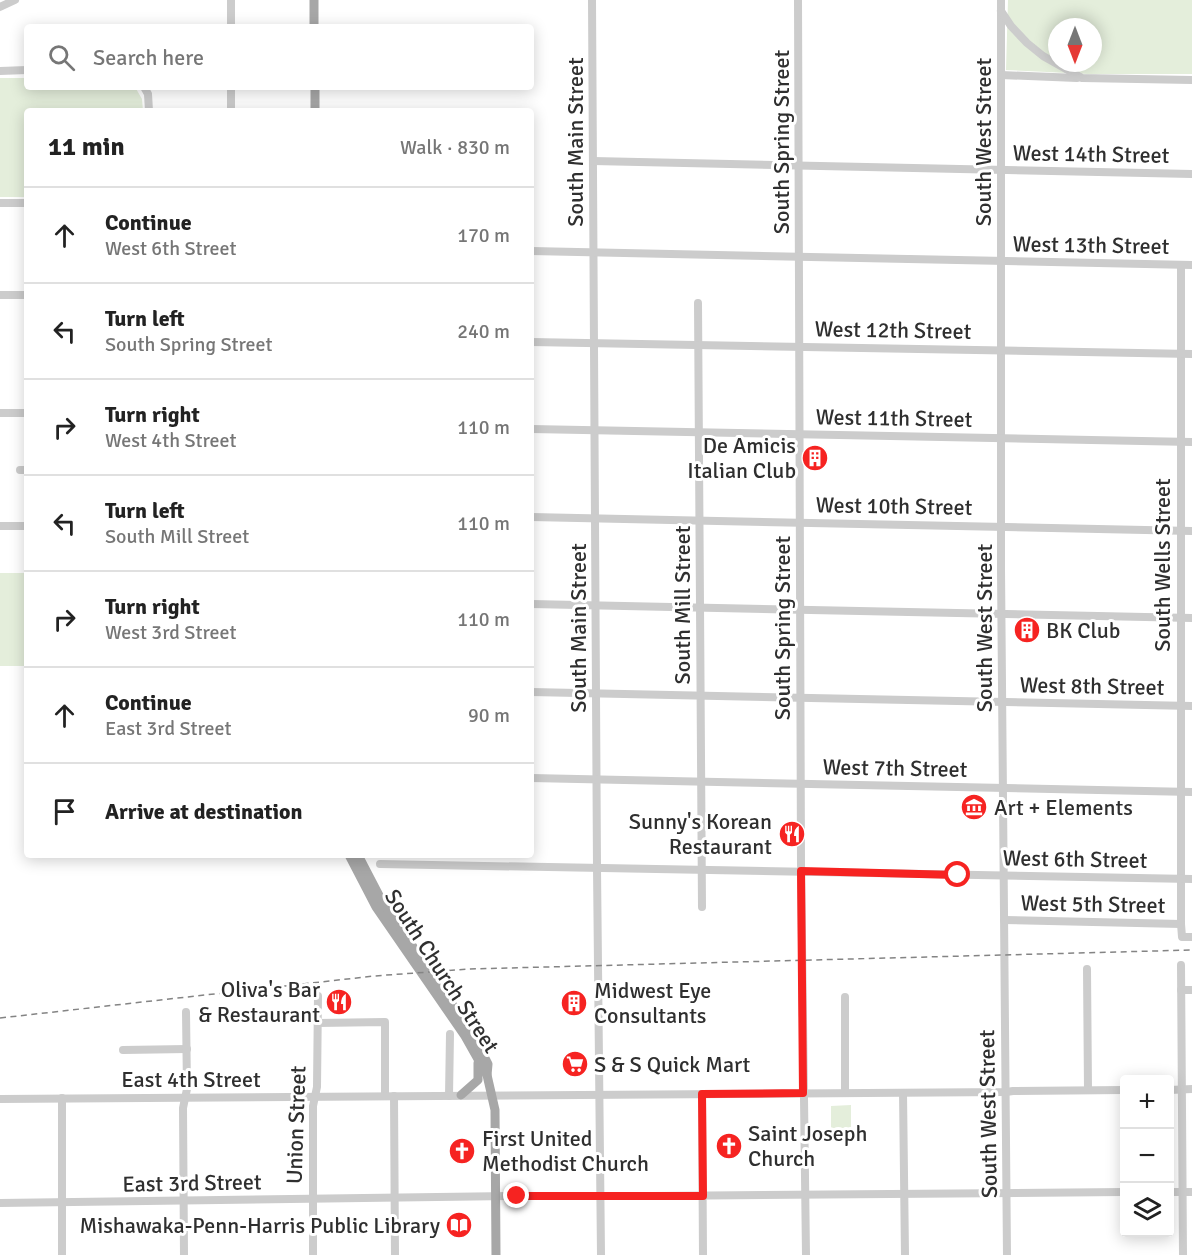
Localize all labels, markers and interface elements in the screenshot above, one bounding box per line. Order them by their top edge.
north arrow [1048,18,1102,72]
search box [24,24,534,90]
icon: search [45,41,78,74]
text: Search here [93,44,204,71]
street label: South Spring Street [768,50,795,234]
street label: South Main Street [562,57,589,227]
street label: South West Street [970,57,997,226]
text: 11 min [48,131,125,163]
text: Walk · 830 m [400,135,510,160]
street label: West 14th Street [1012,139,1170,169]
text: Continue [105,209,192,236]
icon: ahead [48,219,81,252]
text: 170 m [457,223,510,248]
street label: West 13th Street [1012,230,1170,260]
text: West 6th Street [105,236,237,261]
text: Turn left [105,305,185,332]
icon: left [48,315,81,348]
street label: West 12th Street [814,315,972,345]
text: 240 m [457,319,510,344]
text: South Spring Street [105,332,273,357]
text: Turn right [105,401,200,428]
street label: West 11th Street [815,403,973,433]
icon: right [48,411,81,444]
text: 110 m [457,415,510,440]
text: West 4th Street [105,428,237,453]
place label: De Amicis Italian Club [687,432,796,484]
building icon: De Amicis Italian Club [800,443,830,473]
street label: South Wells Street [1149,478,1176,652]
street label: West 10th Street [815,491,973,521]
text: Turn left [105,497,185,524]
icon: left [48,507,81,540]
text: 110 m [457,511,510,536]
text: South Mill Street [105,524,249,549]
street label: South Mill Street [669,525,696,684]
street label: South Spring Street [769,536,796,720]
street label: South Main Street [565,543,592,713]
street label: South West Street [971,543,998,712]
text: Turn right [105,593,200,620]
icon: right [48,603,81,636]
text: 110 m [457,607,510,632]
building icon: BK Club [1012,615,1042,645]
place label: BK Club [1046,617,1120,644]
text: West 3rd Street [105,620,236,645]
street label: West 8th Street [1019,671,1165,701]
text: Continue [105,689,192,716]
icon: ahead [48,699,81,732]
text: 90 m [468,703,510,728]
text: East 3rd Street [105,716,232,741]
street label: West 7th Street [822,753,968,783]
museum icon: Art + Elements [959,792,989,822]
place label: Art + Elements [994,794,1133,821]
icon: arrive [48,795,81,828]
text: Arrive at destination [105,798,302,825]
place label: Sunny's Korean Restaurant [629,808,772,860]
restaurant icon: Sunny's Korean Restaurant [777,819,807,849]
street label: West 6th Street [1002,844,1148,874]
route start [944,861,970,887]
street label: South Church Street [379,884,505,1058]
street label: West 5th Street [1020,889,1166,919]
place label: Oliva's Bar & Restaurant [198,976,320,1028]
place label: Midwest Eye Consultants [594,977,711,1029]
restaurant icon: Oliva's Bar & Restaurant [324,987,354,1017]
building icon: Midwest Eye Consultants [559,988,589,1018]
street label: South West Street [973,1029,1003,1198]
supermarket icon: S & S Quick Mart [560,1049,590,1079]
place label: S & S Quick Mart [594,1051,751,1078]
street label: Union Street [280,1065,312,1185]
street label: East 4th Street [121,1066,261,1093]
map controls [1120,1075,1174,1237]
button: + [1120,1075,1174,1129]
place label: Saint Joseph Church [748,1120,868,1172]
place label: First United Methodist Church [482,1125,649,1177]
button: − [1120,1129,1174,1183]
church icon: Saint Joseph Church [714,1131,744,1161]
church icon: First United Methodist Church [447,1136,477,1166]
street label: East 3rd Street [122,1168,262,1198]
route end [503,1182,529,1208]
button: layers [1120,1183,1174,1237]
library icon: Mishawaka-Penn-Harris Public Library [444,1210,474,1240]
place label: Mishawaka-Penn-Harris Public Library [79,1212,441,1239]

